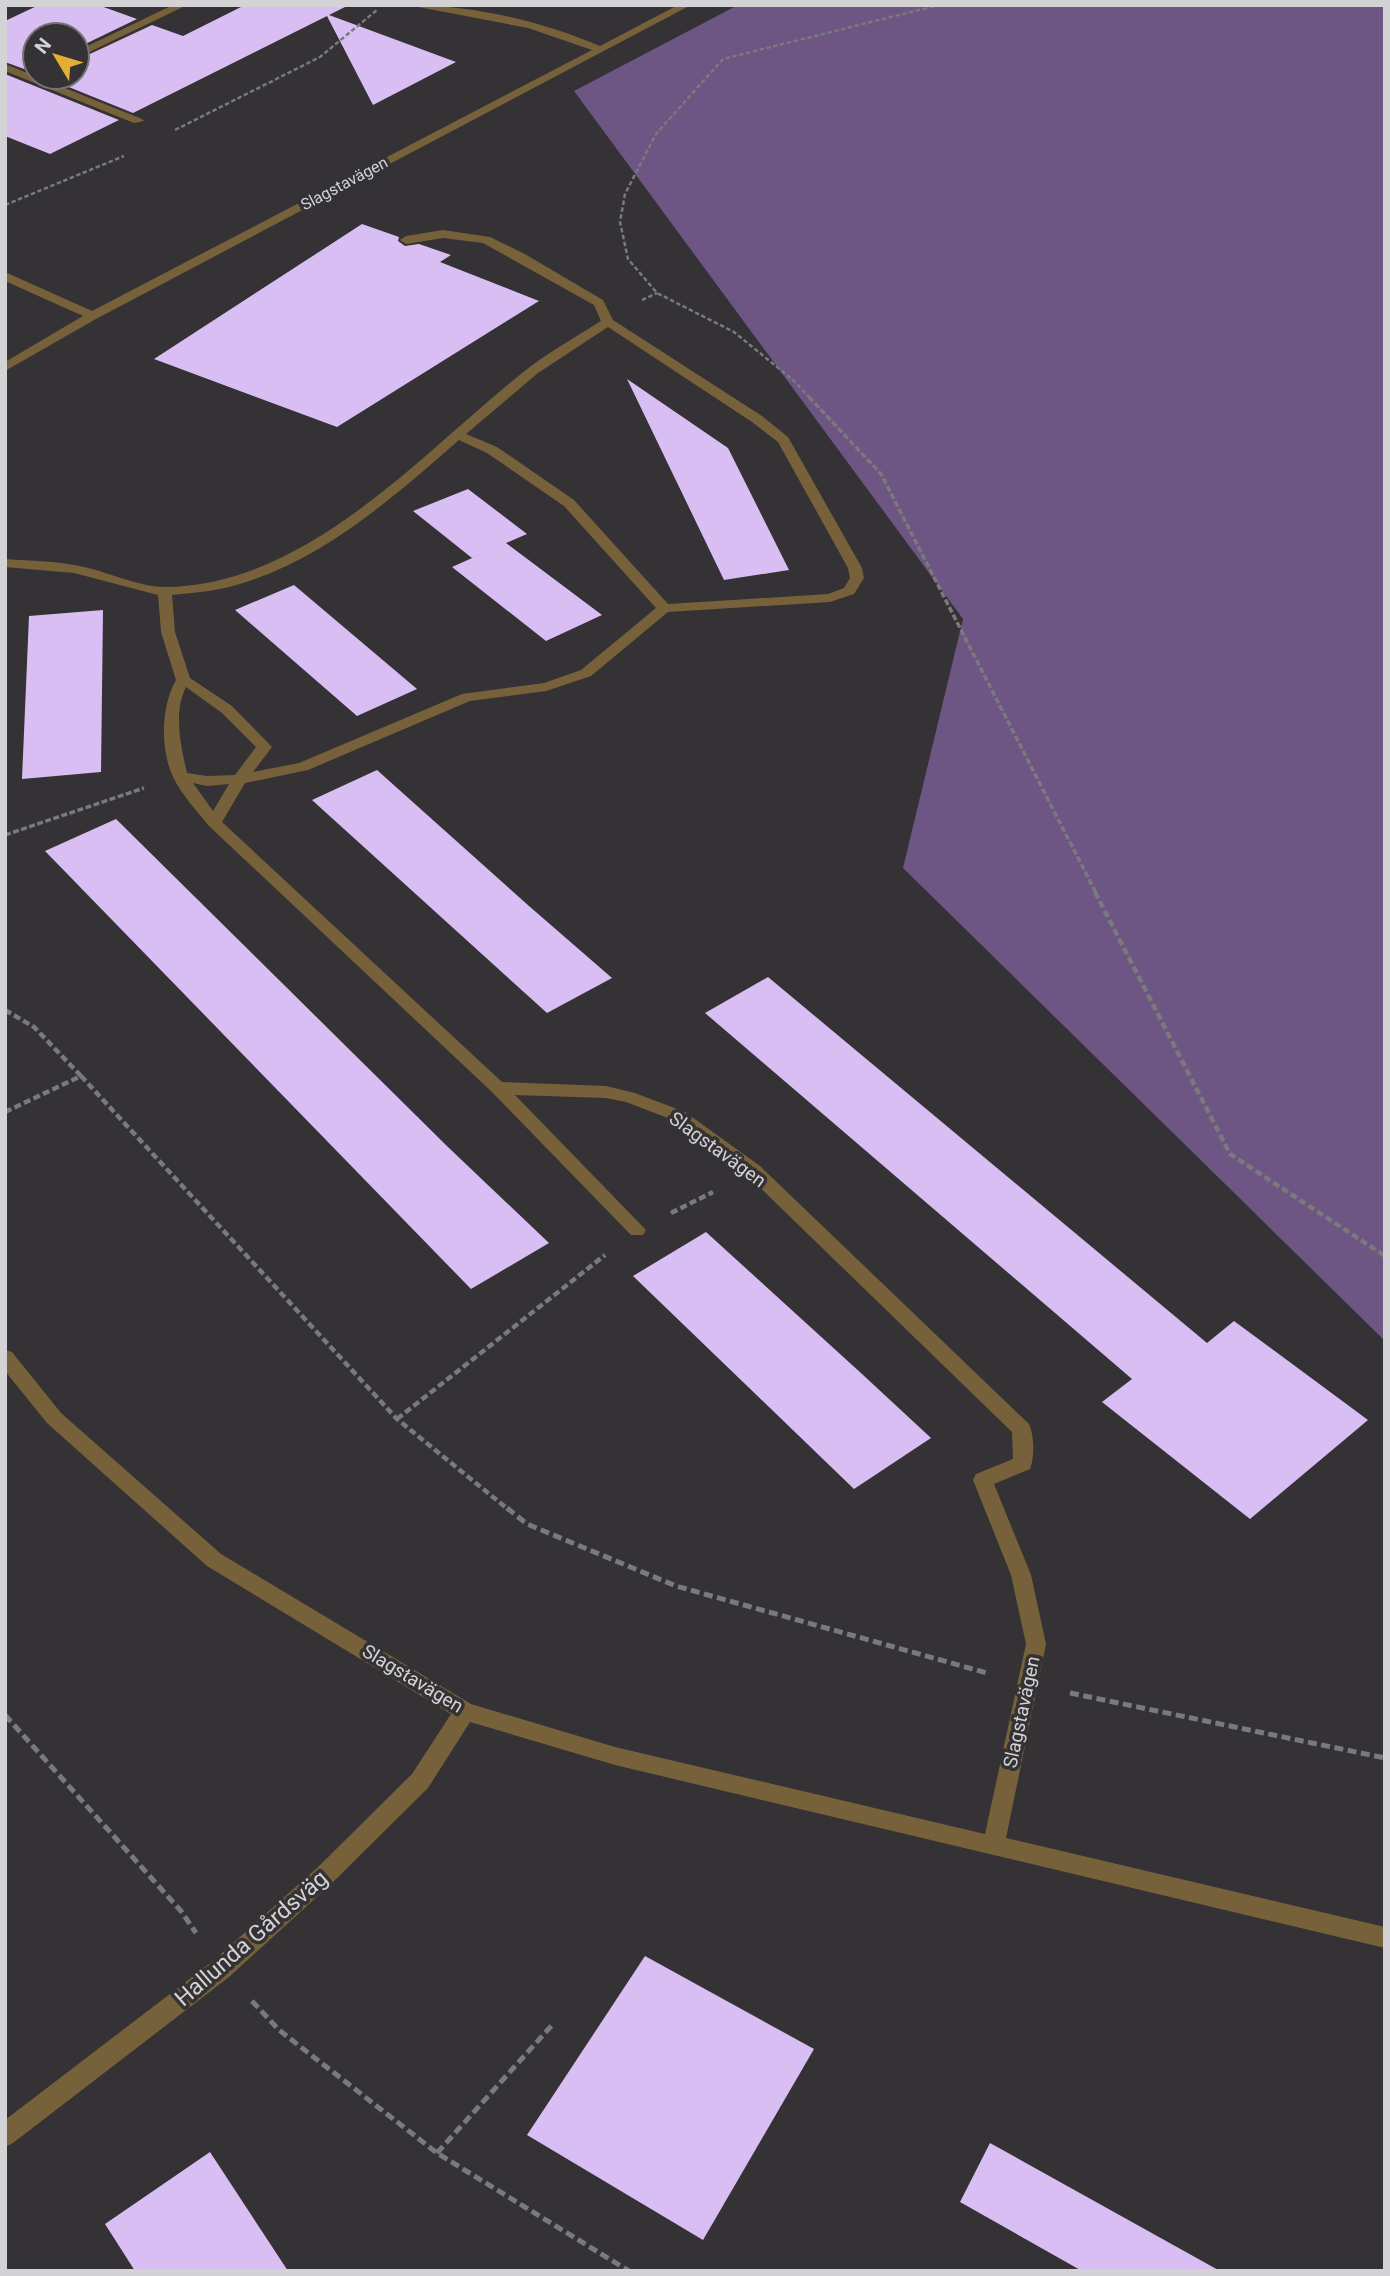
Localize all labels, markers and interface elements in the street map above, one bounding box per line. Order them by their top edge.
north arrow [21,21,91,91]
text: N [30,33,56,58]
street label: Slagstavägen [297,153,391,214]
street label: Slagstavägen [665,1107,770,1192]
street label: Slagstavägen [358,1639,467,1718]
street label: Slagstavägen [998,1654,1045,1770]
street label: Hallunda Gårdsväg [169,1865,333,2012]

